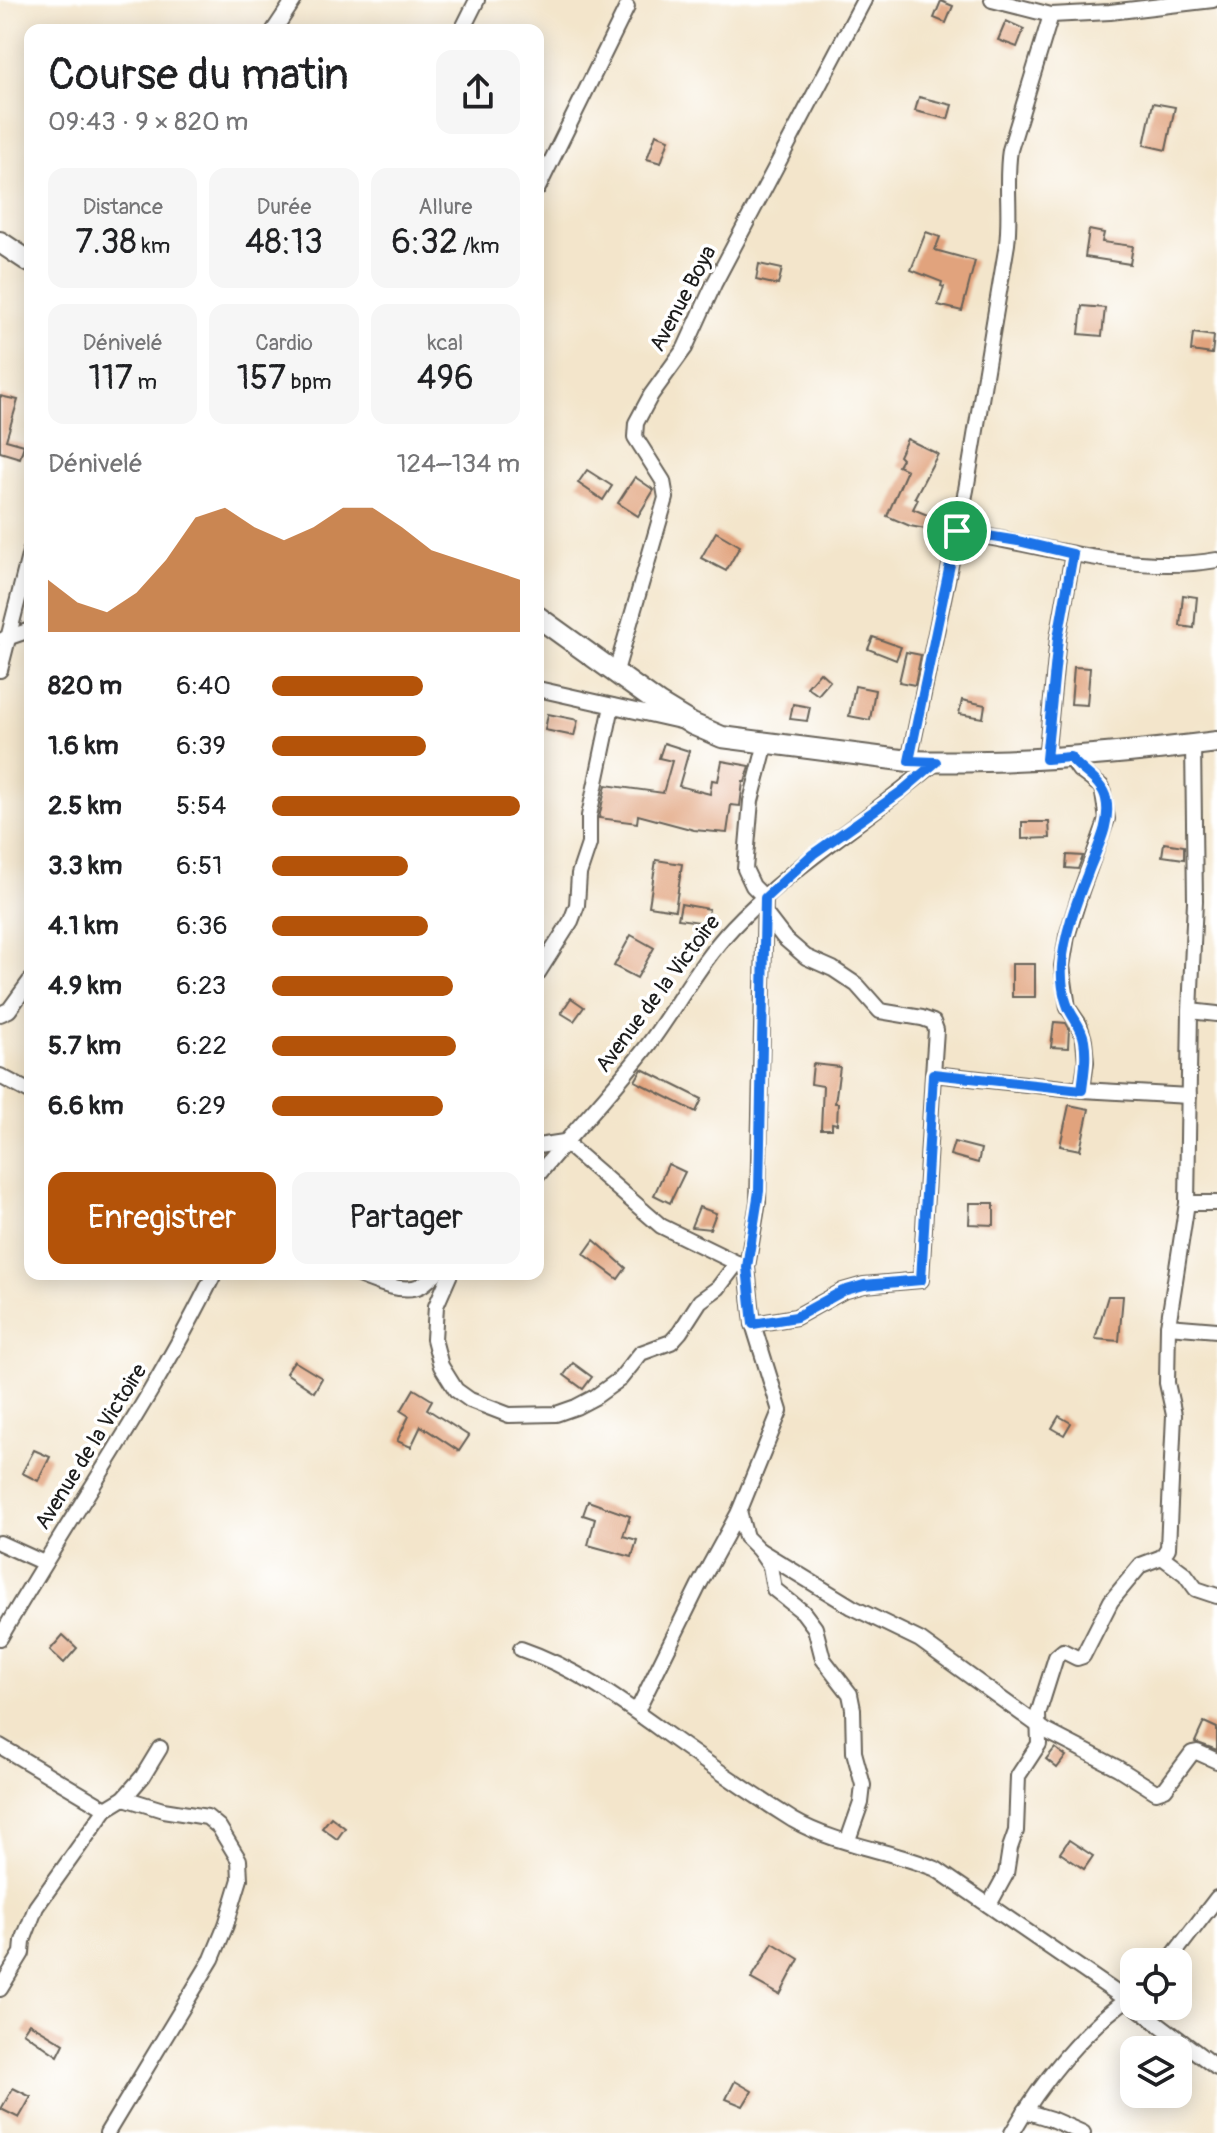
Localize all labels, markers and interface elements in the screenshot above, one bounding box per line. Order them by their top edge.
text: Course du matin [48,48,349,103]
button: share [436,50,520,134]
text: 09:43 · 9 × 820 m [48,106,248,138]
text: Distance [82,193,163,221]
text: Durée [257,193,311,221]
text: Allure [418,193,472,221]
text: 7.38 [75,221,137,264]
text: 48:13 [245,221,323,264]
text: 6:32 [391,221,458,264]
text: km [137,232,170,260]
text: /km [458,232,499,260]
street label: Avenue Boya [643,241,723,356]
text: Dénivelé [83,329,163,357]
text: Cardio [255,329,313,357]
text: kcal [427,329,463,357]
text: 117 [88,357,133,400]
text: 157 [236,357,286,400]
text: 496 [417,357,474,400]
text: m [133,368,157,396]
text: bpm [286,368,332,396]
text: Dénivelé [48,448,143,480]
text: 124–134 m [396,448,520,480]
pin [923,497,991,565]
icon: arrive [935,509,979,553]
text: 820 m [48,670,122,702]
text: 6:40 [176,670,231,702]
text: 1.6 km [48,730,119,762]
text: 6:39 [176,730,226,762]
text: 2.5 km [48,790,122,822]
text: 5:54 [176,790,226,822]
text: 3.3 km [48,850,122,882]
text: 6:51 [176,850,222,882]
street label: Avenue de la Victoire [589,909,726,1078]
text: 4.1 km [48,910,119,942]
text: 6:36 [176,910,228,942]
text: 4.9 km [48,970,122,1002]
text: 6:23 [176,970,226,1002]
text: 5.7 km [48,1030,121,1062]
text: 6:22 [176,1030,227,1062]
text: 6.6 km [48,1090,124,1122]
text: 6:29 [176,1090,226,1122]
button: Enregistrer [48,1172,276,1264]
button: Partager [292,1172,520,1264]
street label: Avenue de la Victoire [29,1358,153,1535]
map controls [1120,1948,1192,2108]
button: locate [1120,1948,1192,2020]
button: layers [1120,2036,1192,2108]

